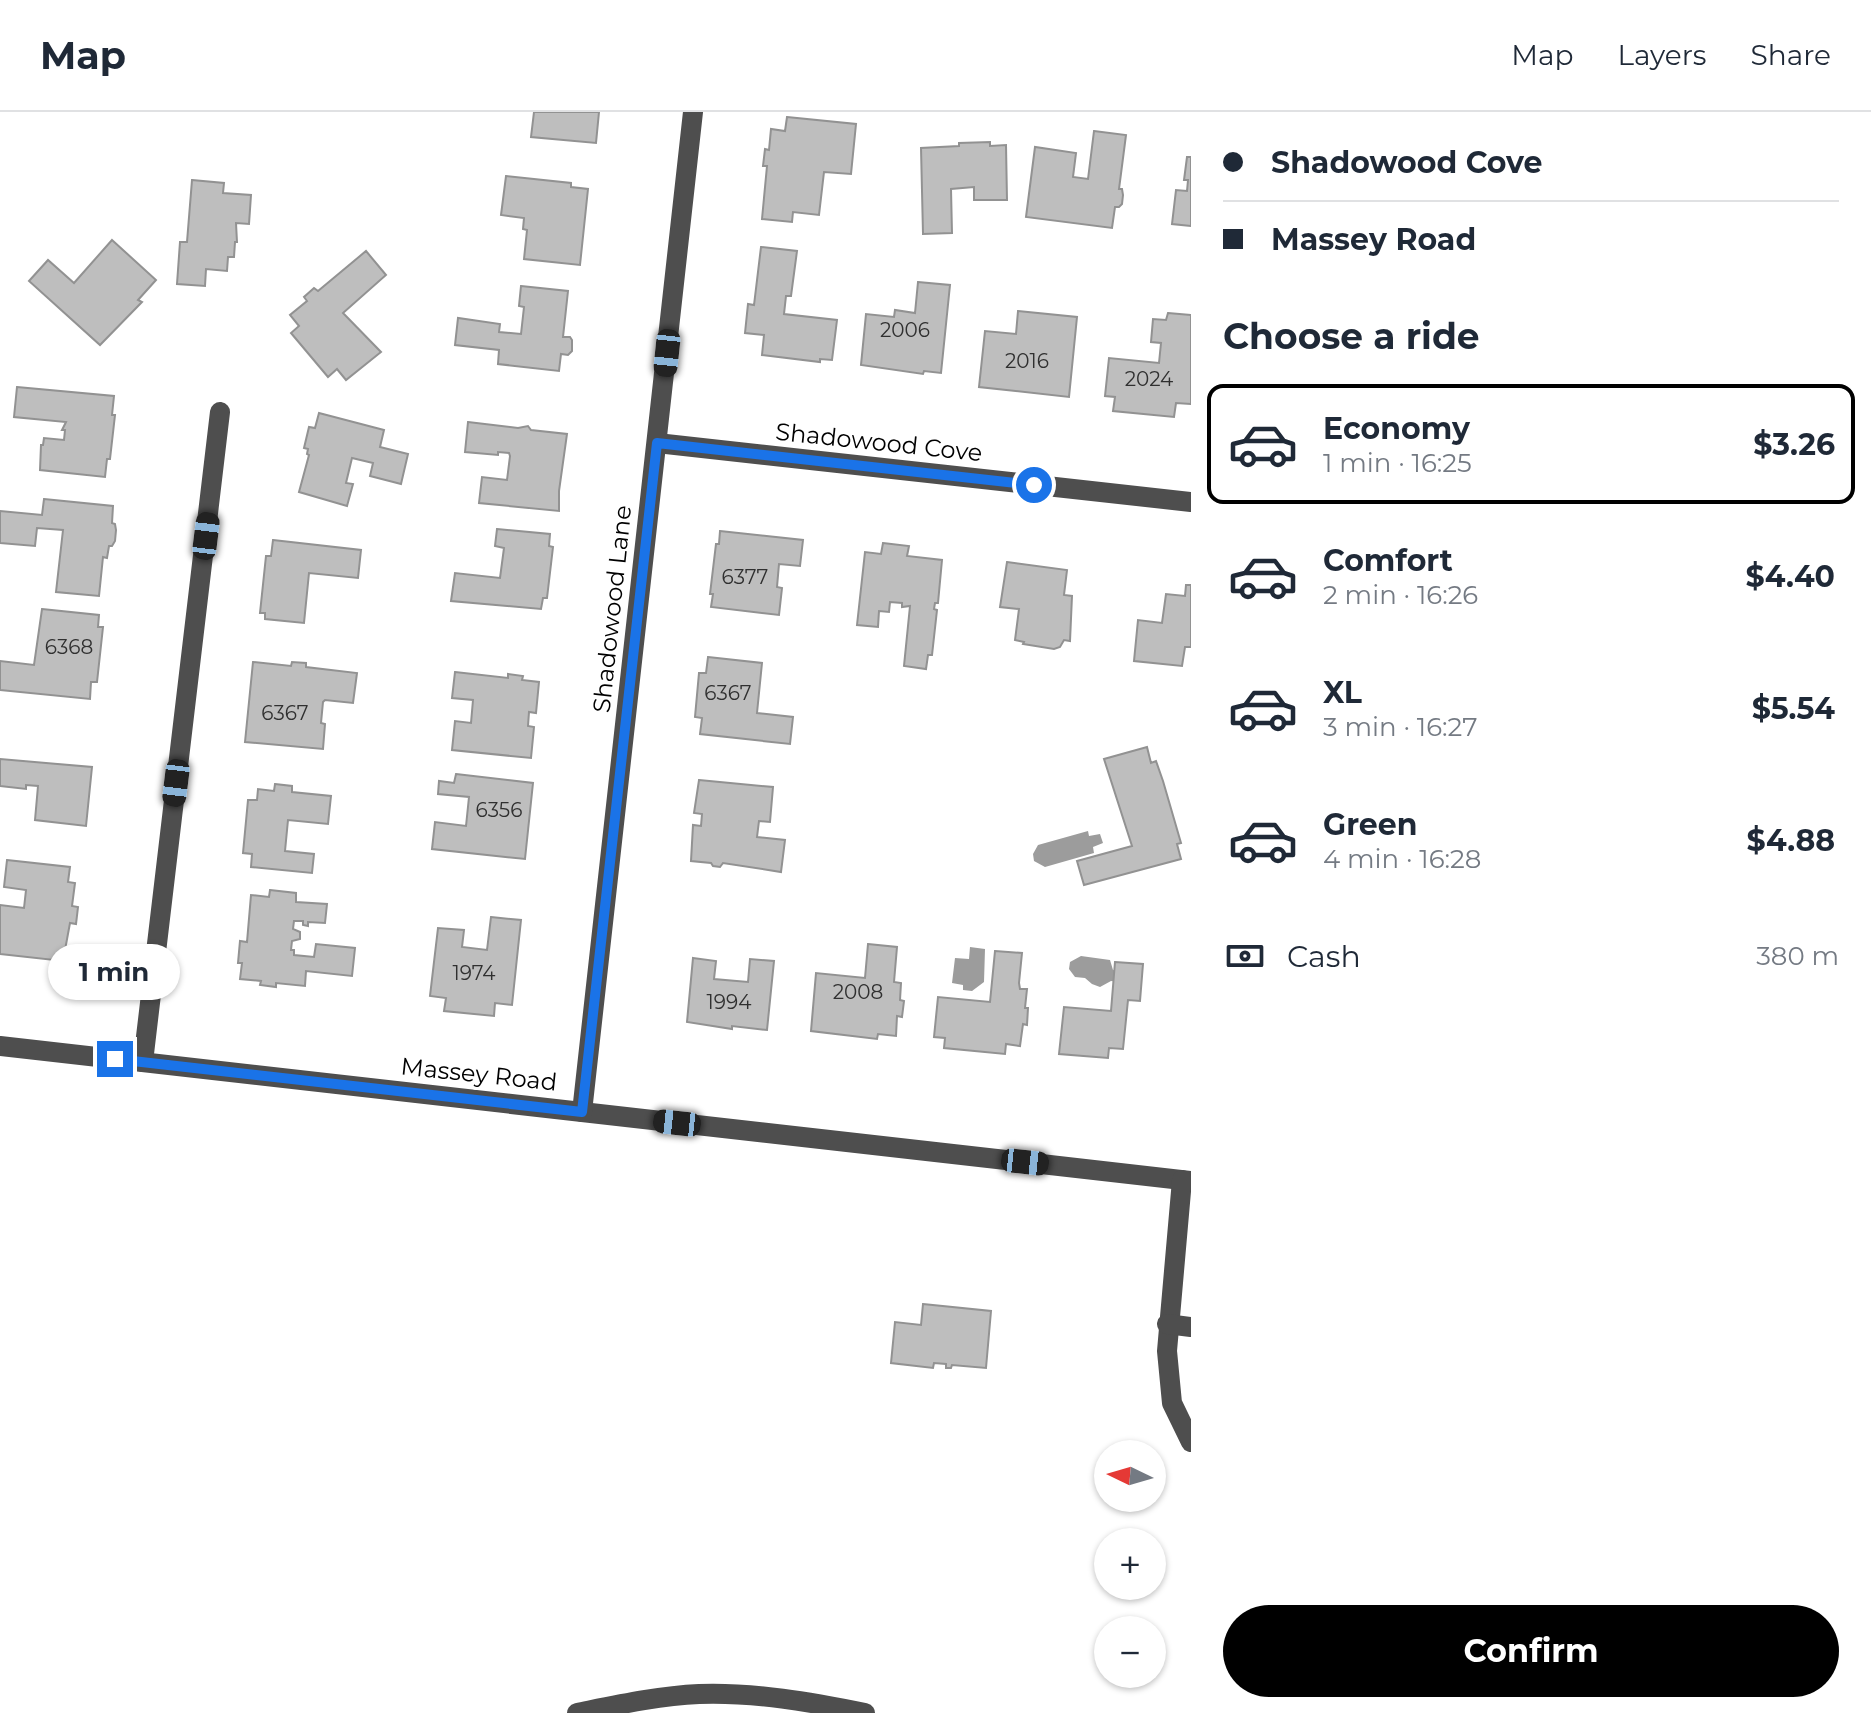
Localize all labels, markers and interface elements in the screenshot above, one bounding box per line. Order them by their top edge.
text: Map [40,32,126,79]
text: Map [1511,38,1574,72]
text: Layers [1618,38,1707,72]
text: Share [1751,38,1831,72]
text: Shadowood Cove [1271,144,1542,181]
text: Massey Road [1271,221,1476,258]
text: Choose a ride [1223,314,1480,358]
house number: 2006 [880,318,930,342]
car [653,328,681,378]
house number: 2016 [1005,349,1049,373]
house number: 2024 [1125,367,1173,391]
icon: car [1227,408,1299,480]
text: Economy [1323,410,1470,447]
street label: Shadowood Cove [774,417,984,467]
text: $3.26 [1753,426,1835,463]
text: 1 min · 16:25 [1323,447,1472,479]
route start [1016,467,1052,503]
street label: Shadowood Lane [587,504,637,714]
car [191,511,221,561]
icon: car [1227,540,1299,612]
text: Comfort [1323,542,1453,579]
text: $4.40 [1745,558,1835,595]
house number: 6377 [722,565,768,589]
text: 2 min · 16:26 [1323,579,1478,611]
house number: 6368 [45,635,93,659]
icon: car [1227,672,1299,744]
text: XL [1323,674,1362,711]
house number: 6367 [704,681,752,705]
text: $5.54 [1752,690,1835,727]
house number: 6367 [261,701,309,725]
text: 3 min · 16:27 [1323,711,1478,743]
car [161,758,191,808]
house number: 6356 [476,798,522,822]
icon: car [1227,804,1299,876]
text: Green [1323,806,1417,843]
text: $4.88 [1747,822,1835,859]
text: 4 min · 16:28 [1323,843,1481,875]
icon: cash [1223,934,1267,978]
text: Cash [1287,938,1361,975]
text: 380 m [1756,940,1839,972]
callout: 1 min [49,943,181,999]
text: 1 min [79,956,149,988]
house number: 1974 [453,961,495,985]
house number: 2008 [833,980,883,1004]
house number: 1994 [707,990,751,1014]
route end [97,1041,133,1077]
street label: Massey Road [399,1051,559,1097]
car [652,1109,702,1137]
car [1000,1148,1050,1176]
north arrow [1094,1440,1166,1512]
map controls [1094,1440,1166,1688]
button: + [1094,1528,1166,1600]
button: Confirm [1223,1605,1839,1697]
button: − [1094,1616,1166,1688]

